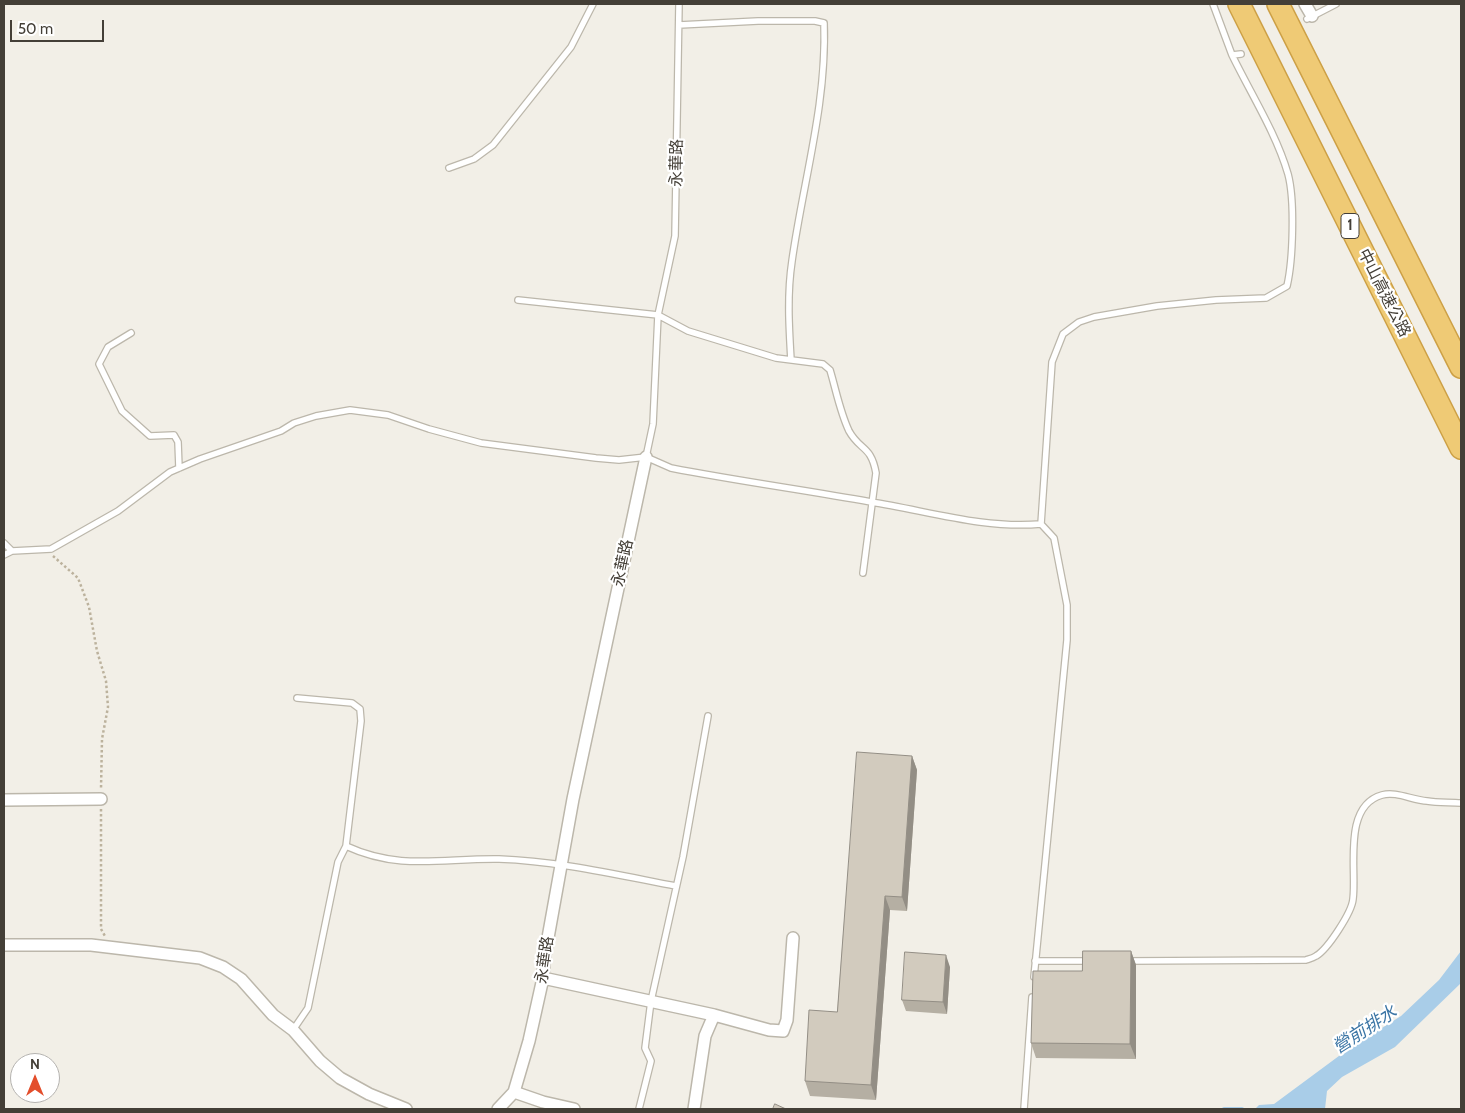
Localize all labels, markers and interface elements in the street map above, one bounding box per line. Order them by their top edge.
scale bar [12,10,106,42]
text: 50 m [18,20,53,38]
street label: 永華路 [667,139,687,187]
road number: 1 [1341,214,1359,238]
street label: 中山高速公路 [1354,246,1414,340]
street label: 永華路 [609,538,637,588]
street label: 永華路 [532,935,558,985]
water label: 營前排水 [1329,1001,1401,1059]
north arrow [10,1053,60,1103]
text: N [30,1055,40,1073]

